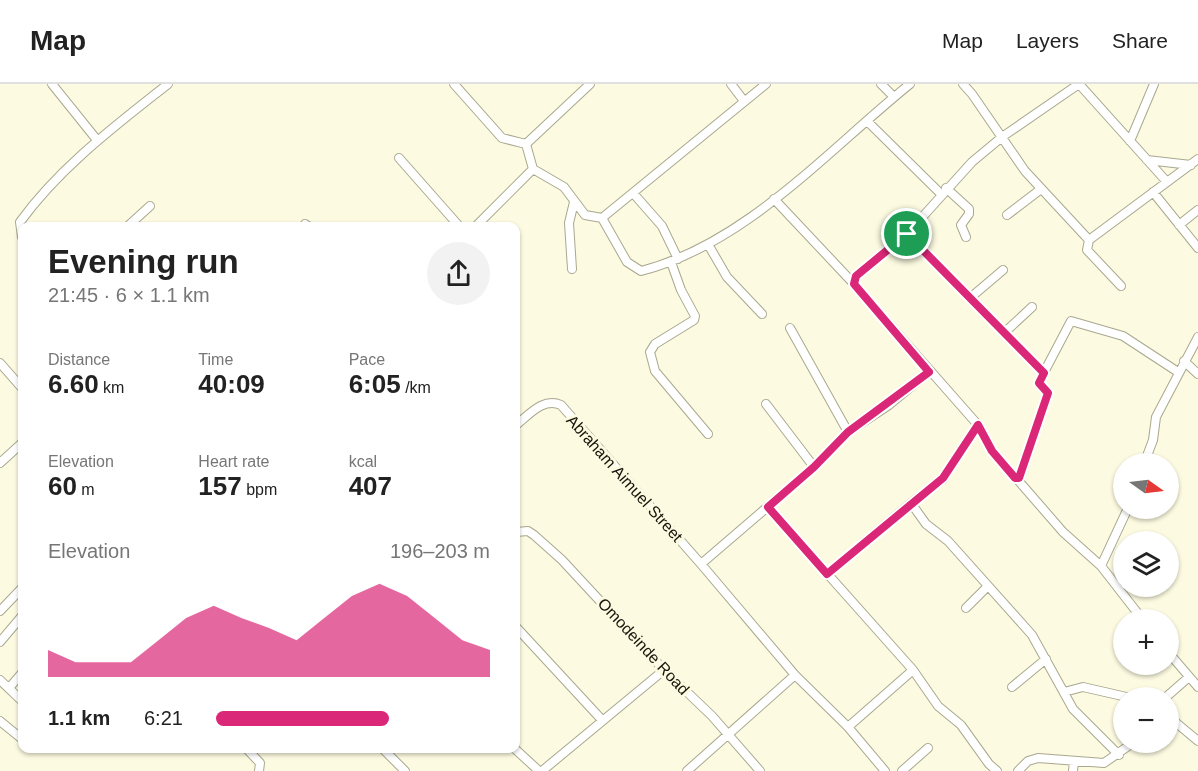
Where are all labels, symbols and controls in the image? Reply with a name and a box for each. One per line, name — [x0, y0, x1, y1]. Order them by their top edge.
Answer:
text: Map — [30, 25, 86, 56]
text: Map — [942, 29, 983, 52]
text: Layers — [1016, 29, 1079, 52]
text: Share — [1112, 29, 1168, 52]
pin — [881, 208, 932, 259]
icon: arrive — [890, 217, 923, 250]
button: share — [427, 242, 490, 305]
text: Evening run — [48, 243, 239, 280]
text: 21:45 · 6 × 1.1 km — [48, 284, 210, 306]
text: Distance — [48, 351, 110, 368]
text: Time — [198, 351, 233, 368]
text: Pace — [349, 351, 385, 368]
text: 6.60 — [48, 369, 99, 399]
text: 40:09 — [198, 369, 265, 399]
text: 6:05 — [349, 369, 401, 399]
text: km — [99, 379, 124, 396]
text: /km — [401, 379, 431, 396]
street label: Abraham Aimuel Street — [563, 412, 686, 546]
text: Elevation — [48, 453, 114, 470]
text: Heart rate — [198, 453, 269, 470]
text: kcal — [349, 453, 377, 470]
north arrow — [1113, 453, 1179, 519]
map controls — [1113, 453, 1179, 753]
text: 60 — [48, 471, 77, 501]
text: 157 — [198, 471, 242, 501]
text: 407 — [349, 471, 392, 501]
text: m — [77, 481, 95, 498]
text: bpm — [242, 481, 277, 498]
button: layers — [1113, 531, 1179, 597]
text: Elevation — [48, 540, 130, 562]
text: 196–203 m — [390, 540, 490, 562]
street label: Omodeinde Road — [595, 595, 693, 698]
button: + — [1113, 609, 1179, 675]
button: − — [1113, 687, 1179, 753]
text: 1.1 km — [48, 707, 110, 729]
text: 6:21 — [144, 707, 183, 729]

